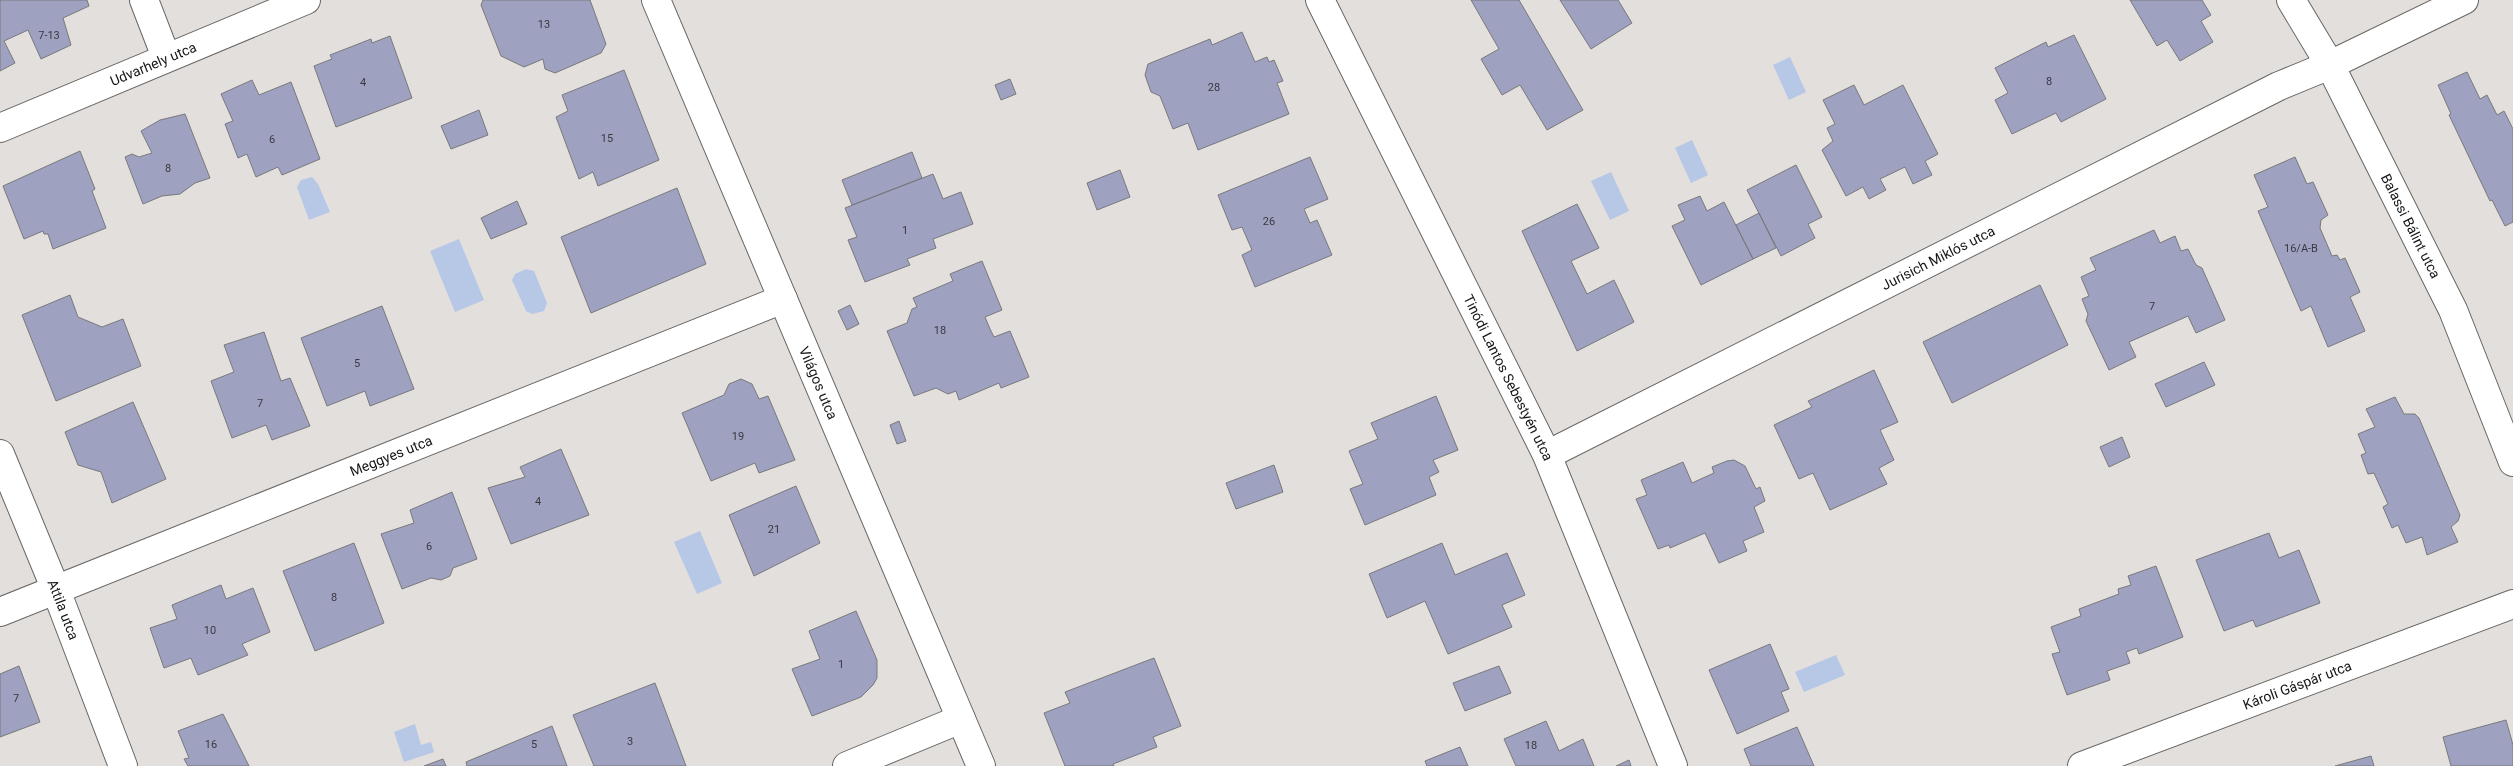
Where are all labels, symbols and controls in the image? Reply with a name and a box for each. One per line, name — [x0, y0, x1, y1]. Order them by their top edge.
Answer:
house number: 13 — [538, 18, 550, 31]
house number: 7-13 — [38, 29, 60, 42]
street label: Udvarhely utca — [108, 39, 199, 89]
house number: 8 — [2046, 75, 2052, 88]
house number: 4 — [360, 76, 366, 89]
house number: 28 — [1208, 81, 1220, 94]
house number: 15 — [601, 132, 613, 145]
house number: 6 — [269, 133, 275, 146]
house number: 8 — [165, 162, 171, 175]
street label: Balassi Bálint utca — [2378, 171, 2444, 281]
house number: 26 — [1263, 215, 1275, 228]
street label: Jurisich Miklós utca — [1879, 223, 1997, 293]
house number: 1 — [902, 224, 908, 237]
house number: 16/A-B — [2284, 242, 2318, 255]
street label: Tinódi Lantos Sebestyén utca — [1460, 292, 1556, 463]
house number: 7 — [2149, 300, 2155, 313]
house number: 18 — [934, 324, 946, 337]
street label: Világos utca — [796, 344, 841, 422]
house number: 5 — [354, 357, 360, 370]
house number: 7 — [257, 397, 263, 410]
house number: 19 — [732, 430, 744, 443]
street label: Meggyes utca — [347, 432, 434, 479]
house number: 4 — [535, 495, 541, 508]
house number: 21 — [768, 523, 780, 536]
house number: 6 — [426, 540, 432, 553]
street label: Attila utca — [44, 577, 82, 642]
house number: 8 — [331, 591, 337, 604]
house number: 10 — [204, 624, 216, 637]
street label: Károli Gáspár utca — [2241, 657, 2354, 713]
house number: 1 — [838, 658, 844, 671]
house number: 7 — [13, 692, 19, 705]
house number: 3 — [627, 735, 633, 748]
house number: 16 — [205, 738, 217, 751]
house number: 5 — [531, 738, 537, 751]
house number: 18 — [1525, 739, 1537, 752]

